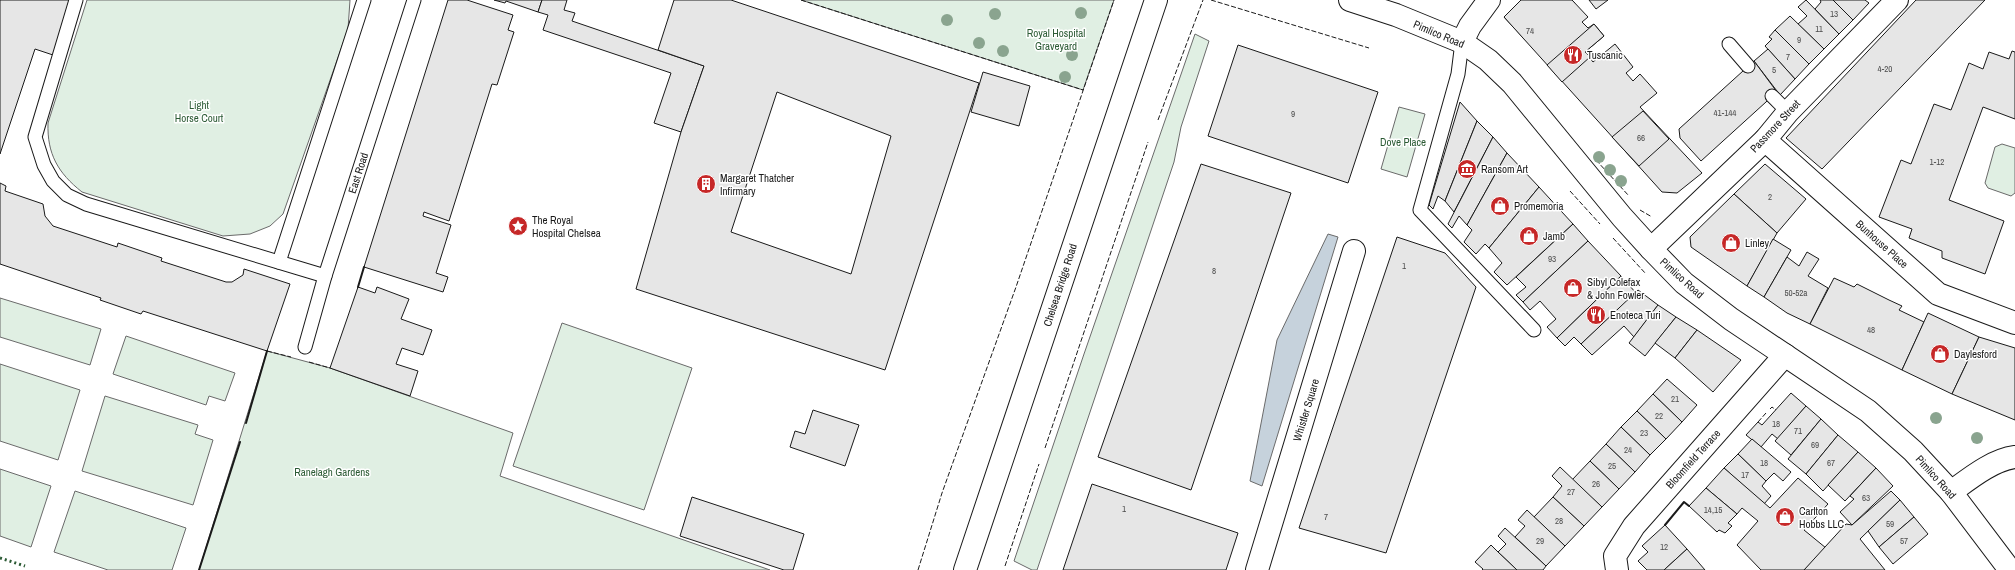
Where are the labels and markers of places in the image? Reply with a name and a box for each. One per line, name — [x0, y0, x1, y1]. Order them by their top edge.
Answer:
restaurant icon: Tuscanic — [1562, 44, 1584, 66]
place label: Tuscanic — [1587, 48, 1623, 62]
museum icon: Ransom Art — [1456, 158, 1478, 180]
place label: Ransom Art — [1481, 162, 1529, 176]
place label: Margaret Thatcher Infirmary — [720, 171, 794, 198]
building icon: Margaret Thatcher Infirmary — [695, 173, 717, 195]
shop icon: Promemoria — [1489, 195, 1511, 217]
place label: Promemoria — [1514, 199, 1564, 213]
place label: The Royal Hospital Chelsea — [532, 213, 601, 240]
place icon: The Royal Hospital Chelsea — [507, 215, 529, 237]
shop icon: Jamb — [1518, 225, 1540, 247]
place label: Jamb — [1543, 229, 1565, 243]
shop icon: Linley — [1720, 232, 1742, 254]
place label: Linley — [1745, 236, 1770, 250]
place label: Sibyl Colefax & John Fowler — [1587, 275, 1644, 302]
shop icon: Sibyl Colefax & John Fowler — [1562, 277, 1584, 299]
restaurant icon: Enoteca Turi — [1585, 304, 1607, 326]
place label: Enoteca Turi — [1610, 308, 1661, 322]
shop icon: Daylesford — [1929, 343, 1951, 365]
place label: Daylesford — [1954, 347, 1997, 361]
place label: Carlton Hobbs LLC — [1799, 504, 1845, 531]
shop icon: Carlton Hobbs LLC — [1774, 506, 1796, 528]

